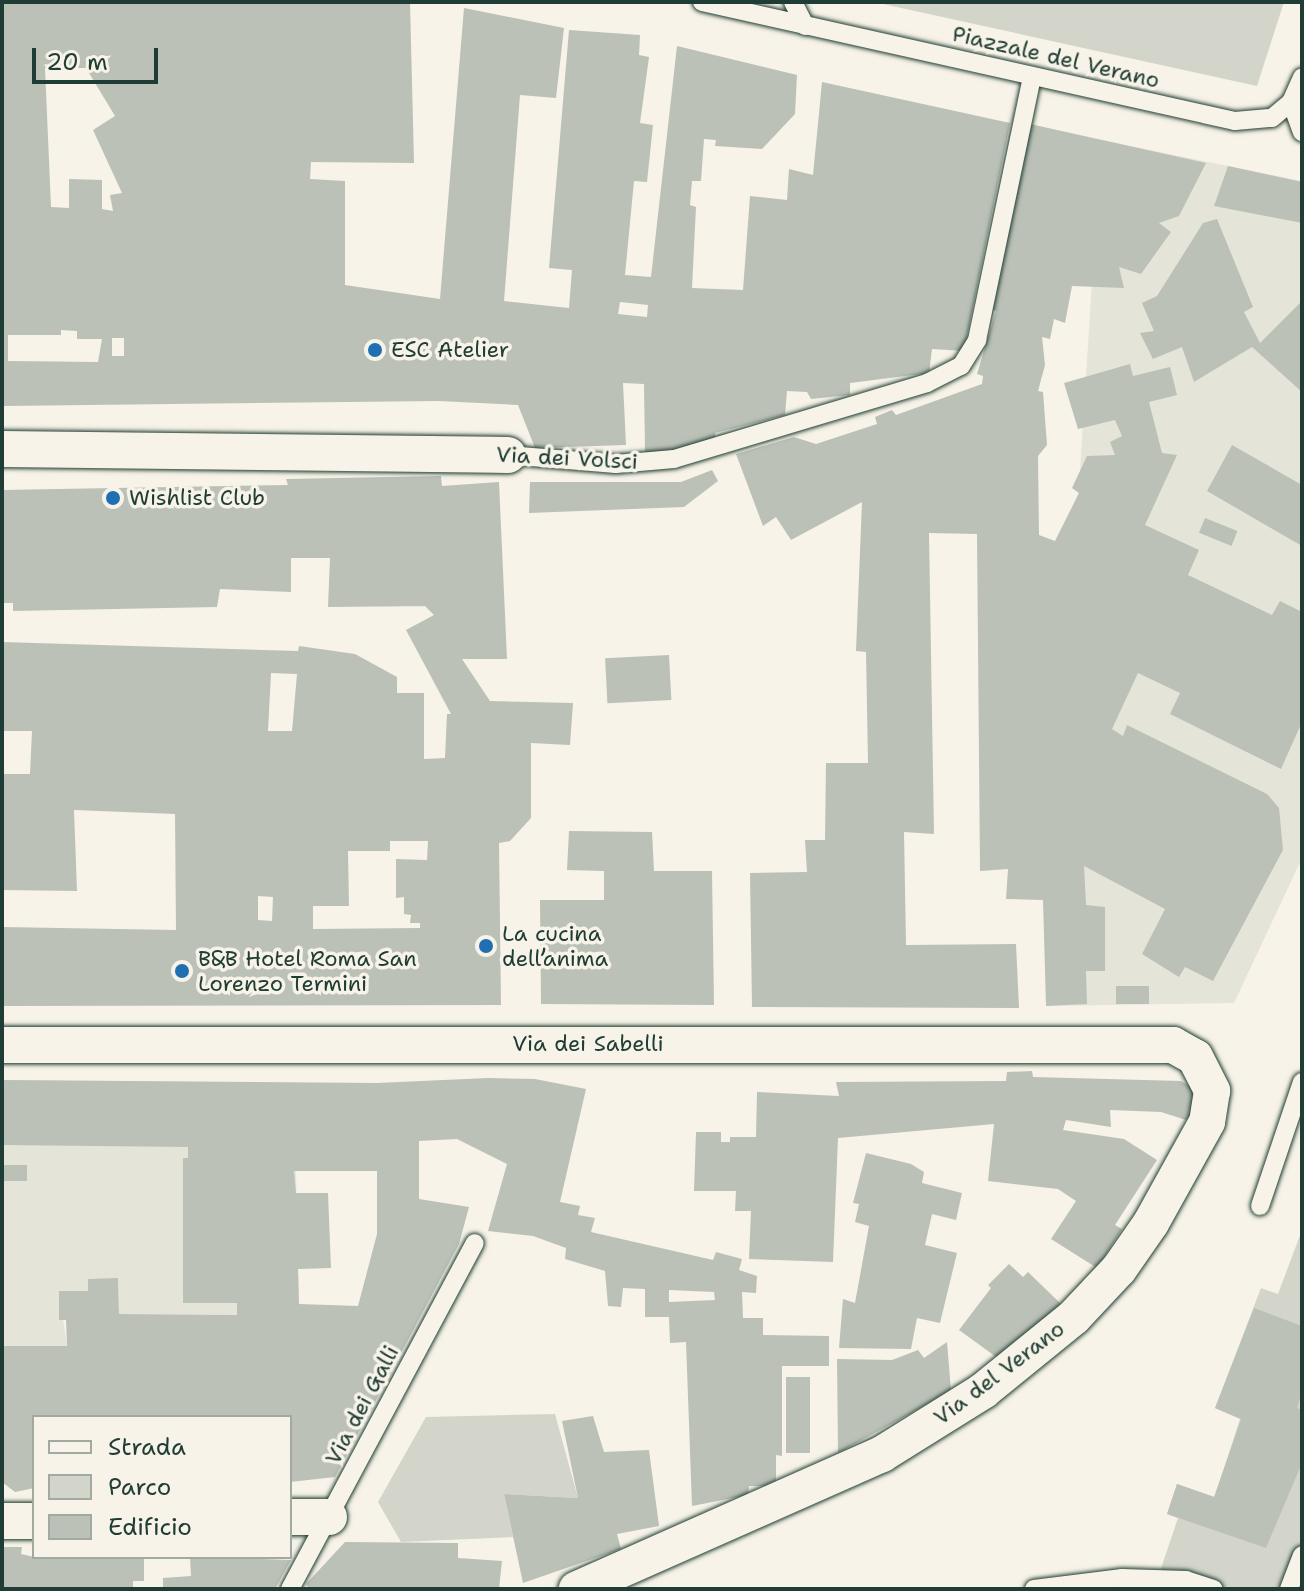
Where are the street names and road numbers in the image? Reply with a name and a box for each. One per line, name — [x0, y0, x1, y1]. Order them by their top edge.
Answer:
street label: Piazzale del Verano — [950, 20, 1162, 94]
street label: Via dei Volsci — [495, 441, 639, 475]
street label: Via dei Sabelli — [512, 1031, 664, 1057]
street label: Via del Verano — [929, 1315, 1069, 1431]
street label: Via dei Galli — [320, 1341, 404, 1469]

